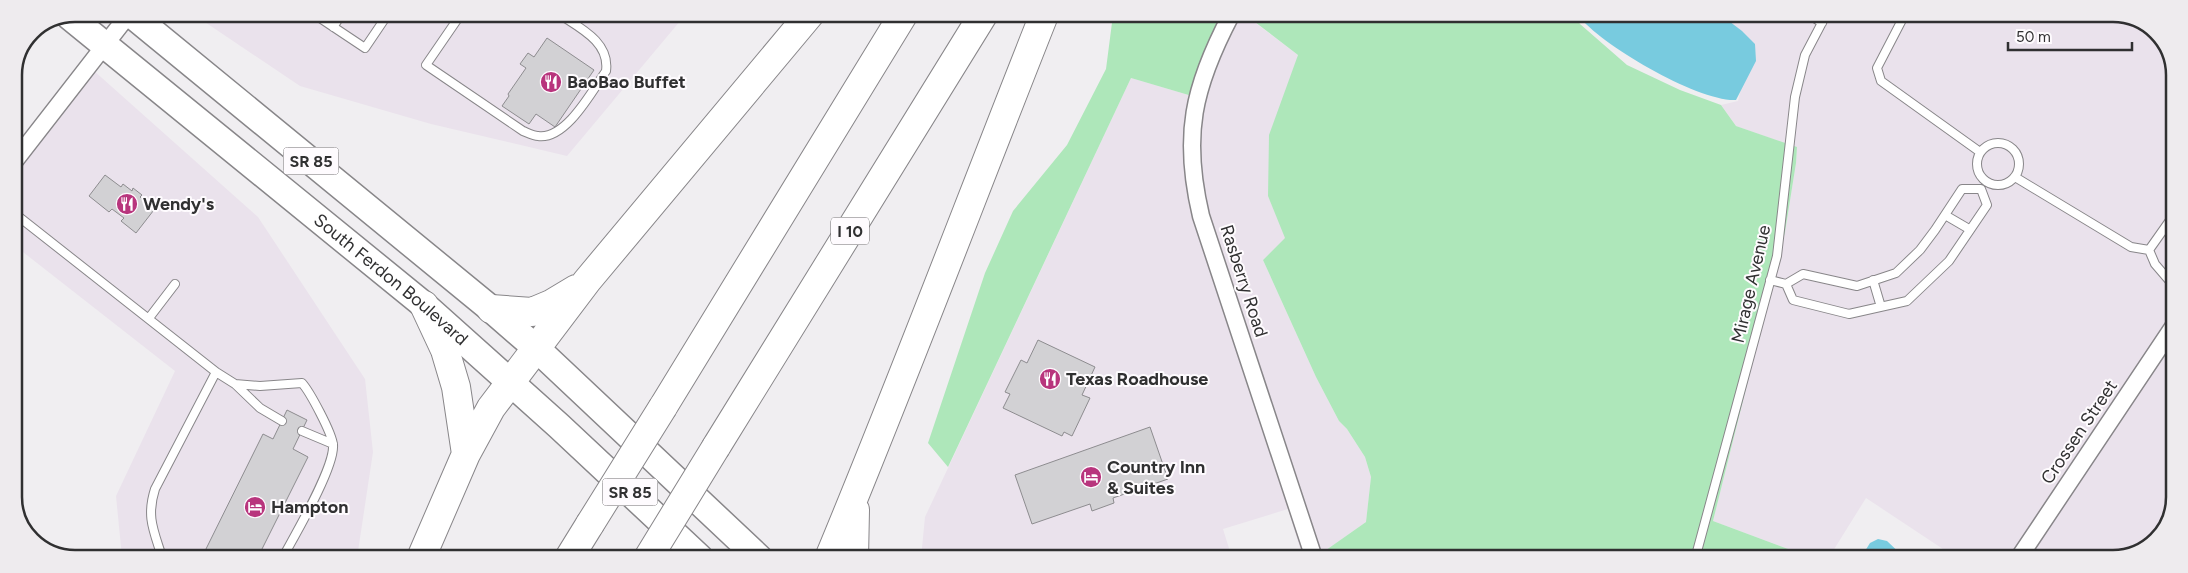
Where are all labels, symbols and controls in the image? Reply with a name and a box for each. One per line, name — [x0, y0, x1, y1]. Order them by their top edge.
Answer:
scale bar — [2008, 20, 2132, 52]
text: 50 m — [2016, 28, 2051, 46]
restaurant icon: BaoBao Buffet — [539, 70, 563, 94]
place label: BaoBao Buffet — [567, 71, 686, 93]
road number: SR 85 — [284, 148, 338, 175]
restaurant icon: Wendy's — [115, 192, 139, 216]
place label: Wendy's — [143, 193, 215, 215]
street label: South Ferdon Boulevard — [309, 209, 472, 350]
road number: I 10 — [831, 218, 869, 245]
street label: Rasberry Road — [1216, 222, 1272, 340]
street label: Mirage Avenue — [1727, 223, 1775, 345]
restaurant icon: Texas Roadhouse — [1038, 367, 1062, 391]
place label: Texas Roadhouse — [1066, 368, 1208, 390]
street label: Crossen Street — [2036, 376, 2122, 488]
place label: Country Inn & Suites — [1107, 456, 1205, 499]
hotel icon: Country Inn & Suites — [1079, 465, 1103, 489]
road number: SR 85 — [602, 478, 658, 506]
hotel icon: Hampton — [243, 495, 267, 519]
place label: Hampton — [271, 496, 348, 518]

